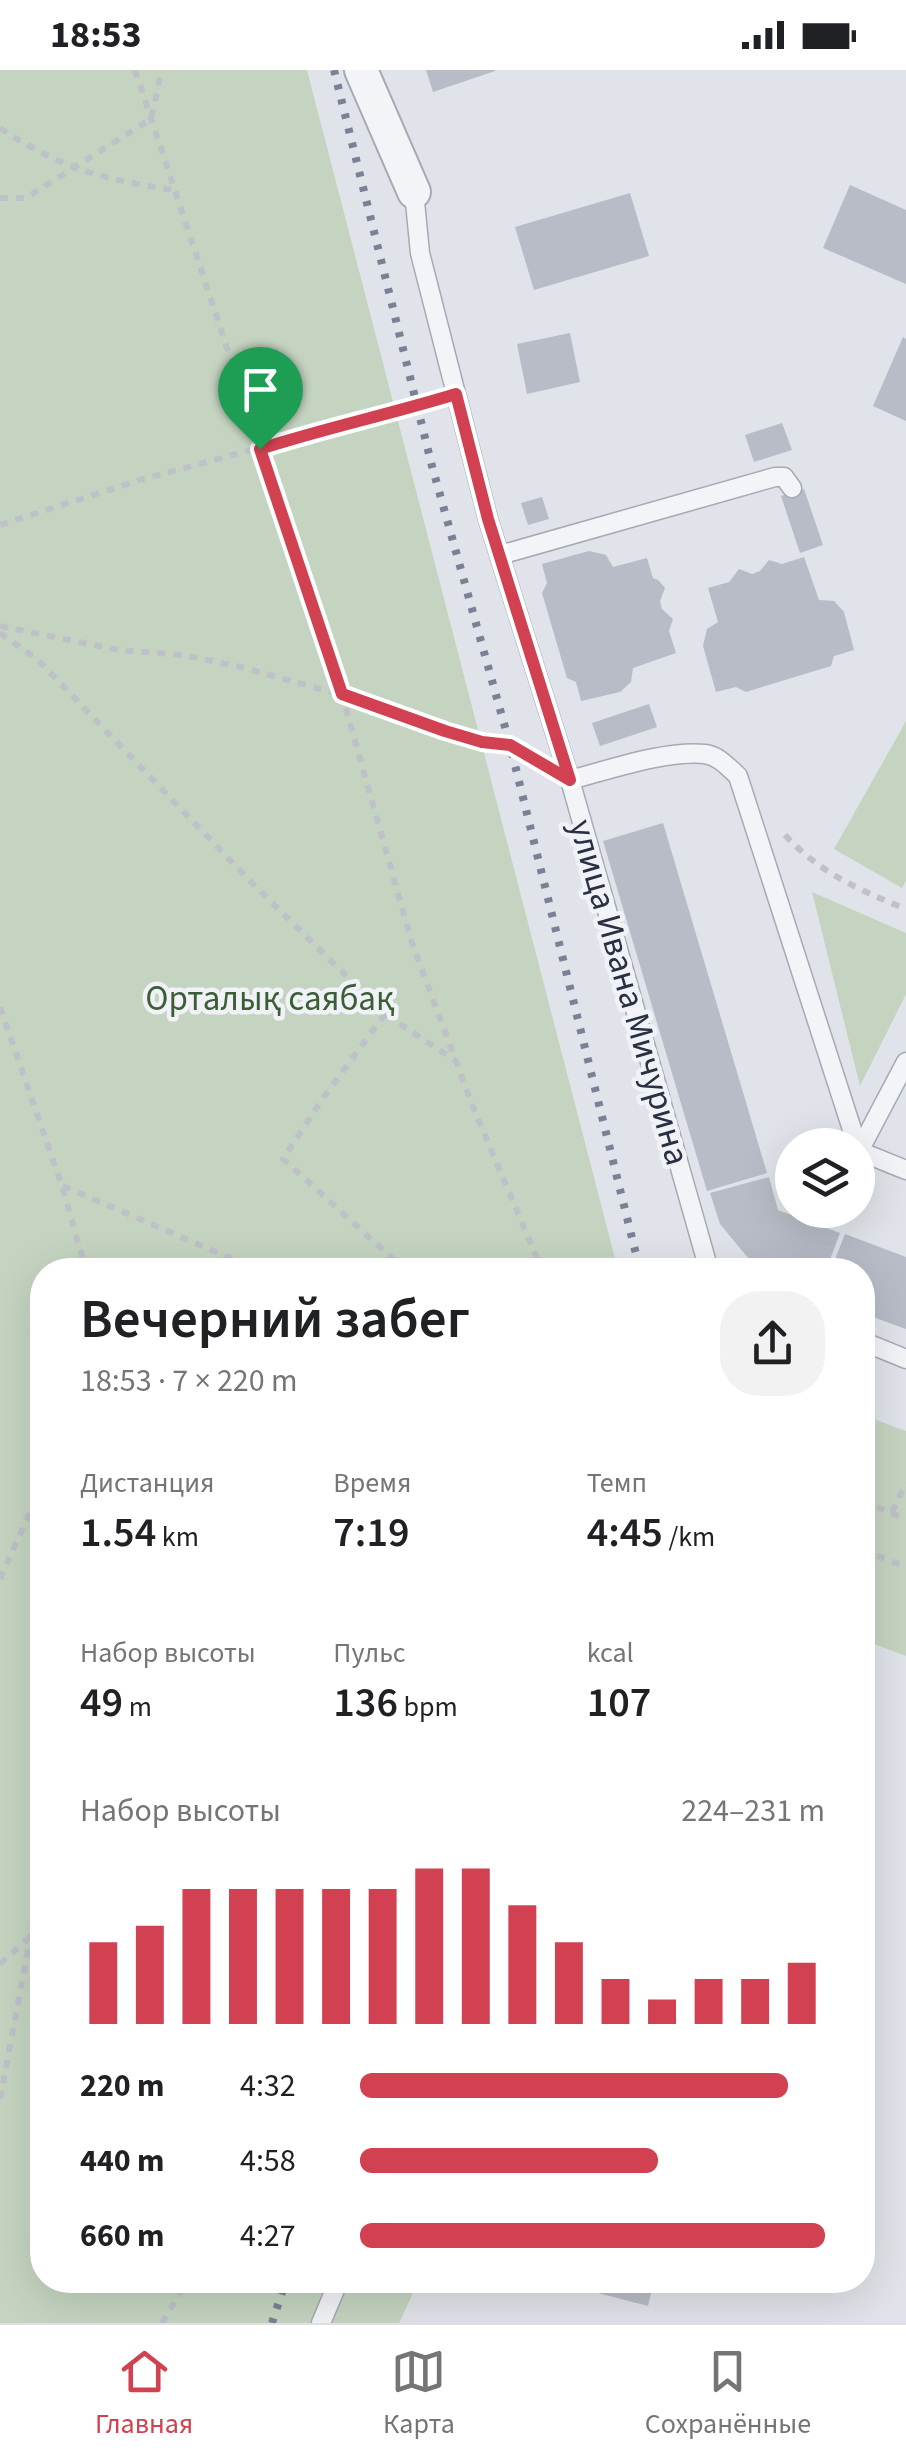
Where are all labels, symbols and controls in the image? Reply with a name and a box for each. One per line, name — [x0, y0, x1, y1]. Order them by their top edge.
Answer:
text: 18:53 — [50, 8, 142, 62]
pin — [218, 347, 303, 450]
icon: arrive — [233, 362, 288, 417]
street label: улица Ивана Мичурина — [556, 814, 702, 1171]
park label: Орталық саябақ — [145, 974, 395, 1024]
map controls — [775, 1128, 875, 1228]
button: layers — [775, 1128, 875, 1228]
text: Вечерний забег — [80, 1281, 470, 1359]
button: share — [720, 1291, 825, 1396]
text: 18:53 · 7 × 220 m — [80, 1358, 298, 1404]
text: Дистанция — [80, 1463, 214, 1503]
text: Время — [333, 1463, 411, 1503]
text: Темп — [587, 1463, 647, 1503]
text: 1.54 — [80, 1503, 156, 1563]
text: 7:19 — [333, 1503, 410, 1563]
text: 4:45 — [587, 1503, 663, 1563]
text: km — [156, 1517, 199, 1557]
text: /km — [663, 1517, 715, 1557]
text: Набор высоты — [80, 1633, 256, 1673]
text: Пульс — [333, 1633, 406, 1673]
text: kcal — [587, 1633, 634, 1673]
text: 49 — [80, 1673, 123, 1733]
text: 136 — [333, 1673, 398, 1733]
text: 107 — [587, 1673, 651, 1733]
text: m — [123, 1687, 152, 1727]
text: bpm — [398, 1687, 458, 1727]
text: Набор высоты — [80, 1788, 281, 1834]
text: 224–231 m — [681, 1788, 825, 1834]
text: 220 m — [80, 2063, 165, 2109]
text: 4:32 — [240, 2063, 296, 2109]
text: 440 m — [80, 2138, 165, 2184]
text: 4:58 — [240, 2138, 296, 2184]
text: 660 m — [80, 2213, 165, 2259]
text: 4:27 — [240, 2213, 296, 2259]
tab: Главная — [95, 2344, 193, 2444]
tab: Карта — [383, 2344, 455, 2444]
tab: Сохранённые — [645, 2344, 811, 2444]

